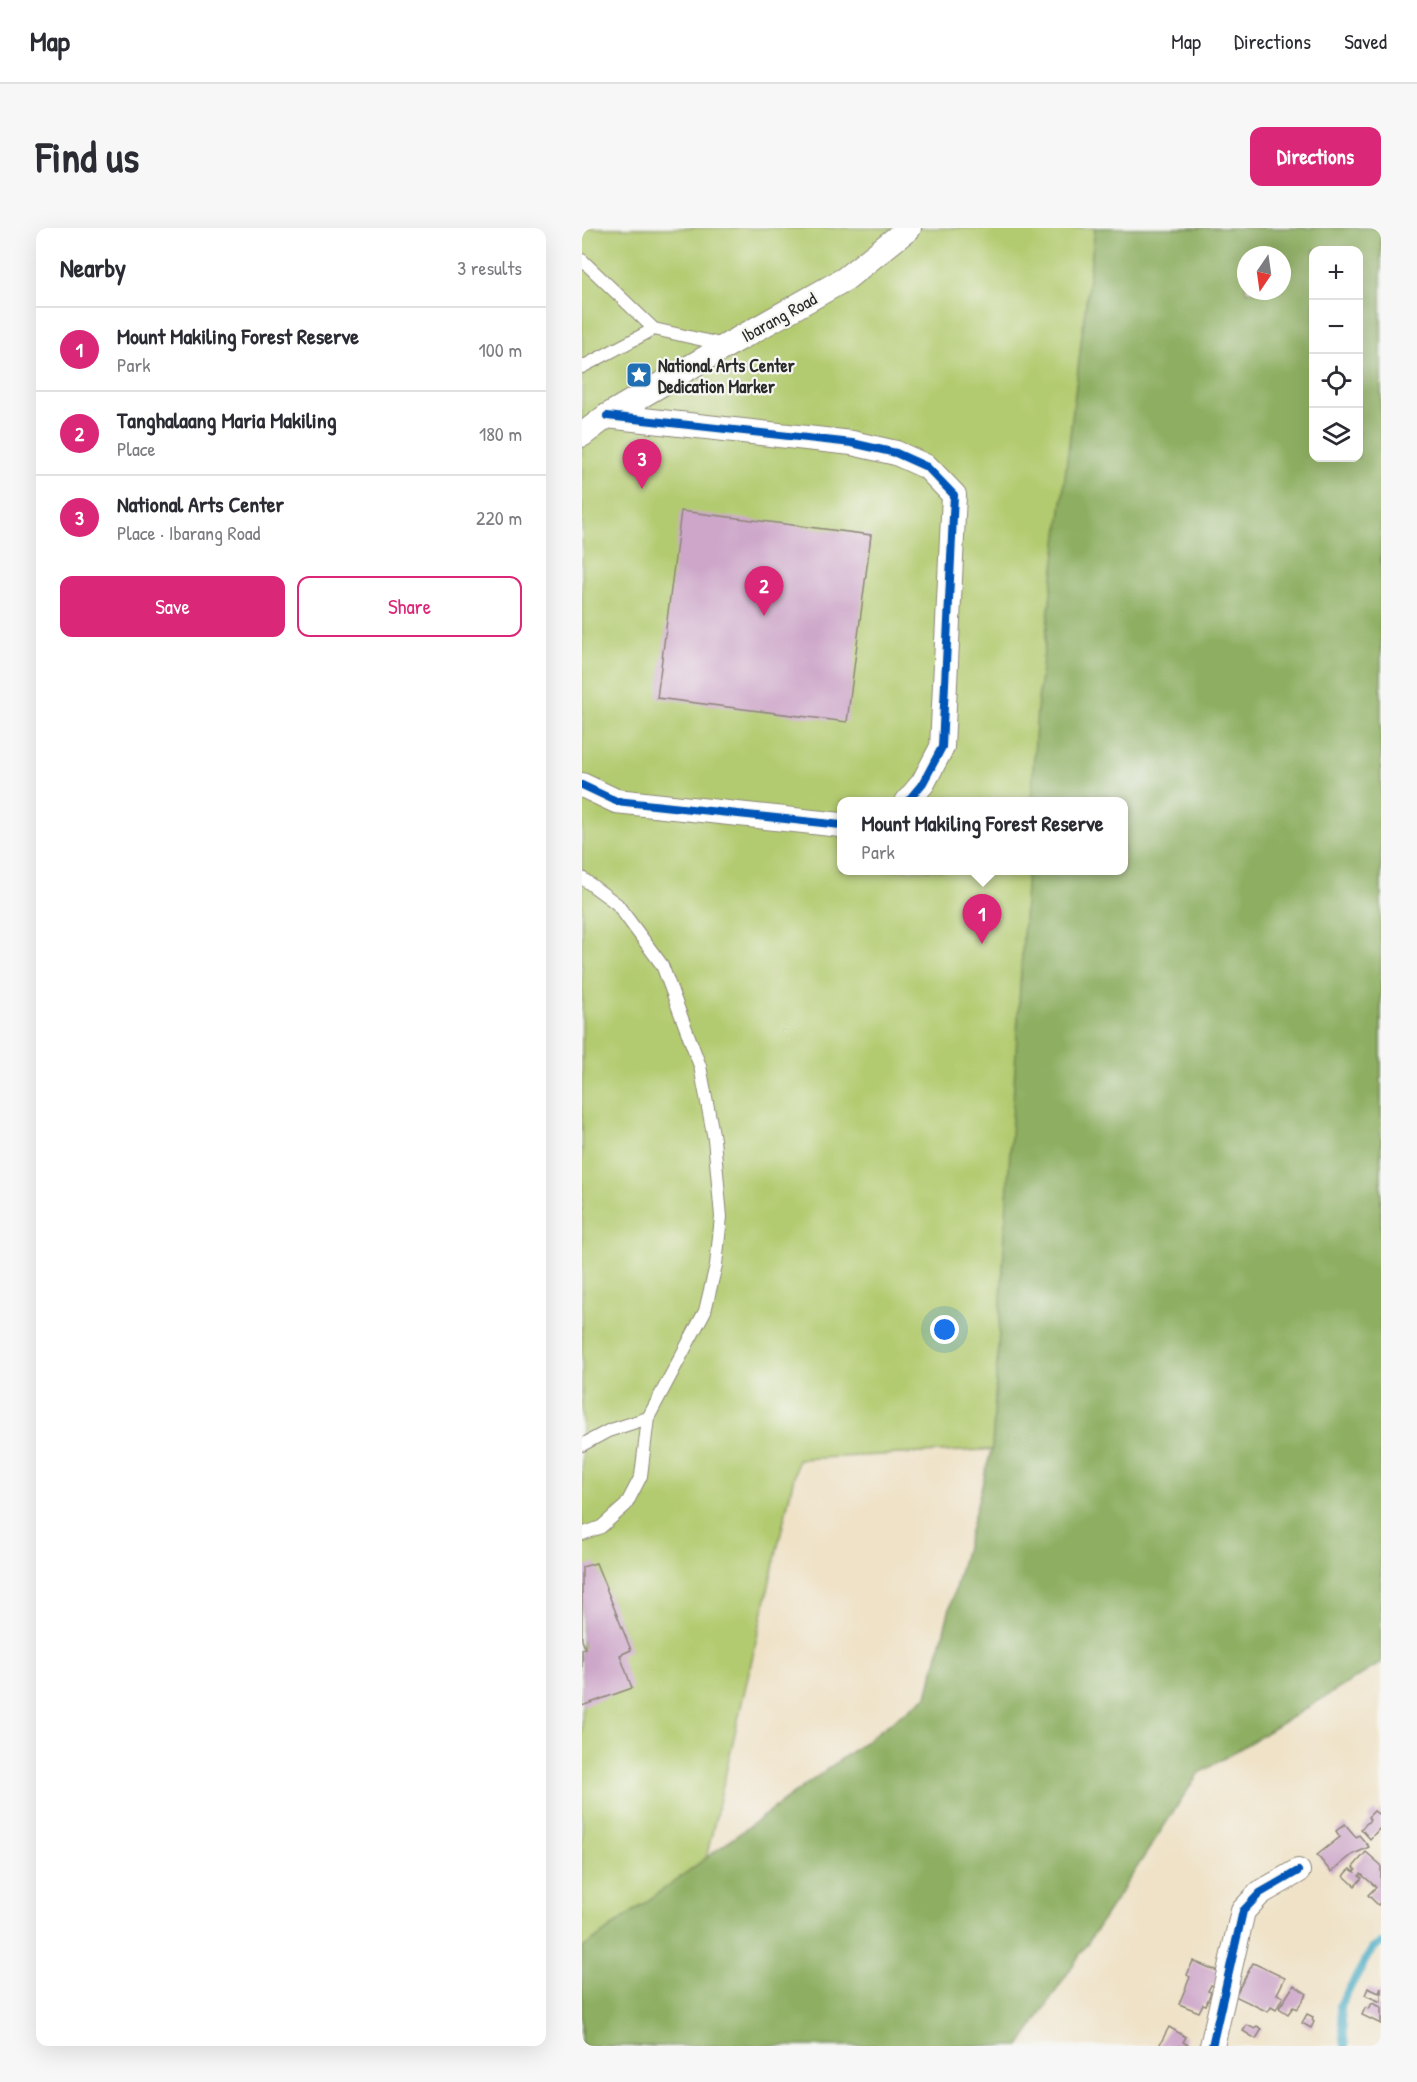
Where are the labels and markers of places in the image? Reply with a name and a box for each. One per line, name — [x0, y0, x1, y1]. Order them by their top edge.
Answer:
place label: National Arts Center Dedication Marker — [658, 353, 795, 399]
place icon: National Arts Center Dedication Marker — [624, 360, 654, 390]
pin: 3 — [622, 440, 662, 489]
pin: 2 — [744, 566, 783, 616]
pin: 1 — [962, 894, 1002, 944]

